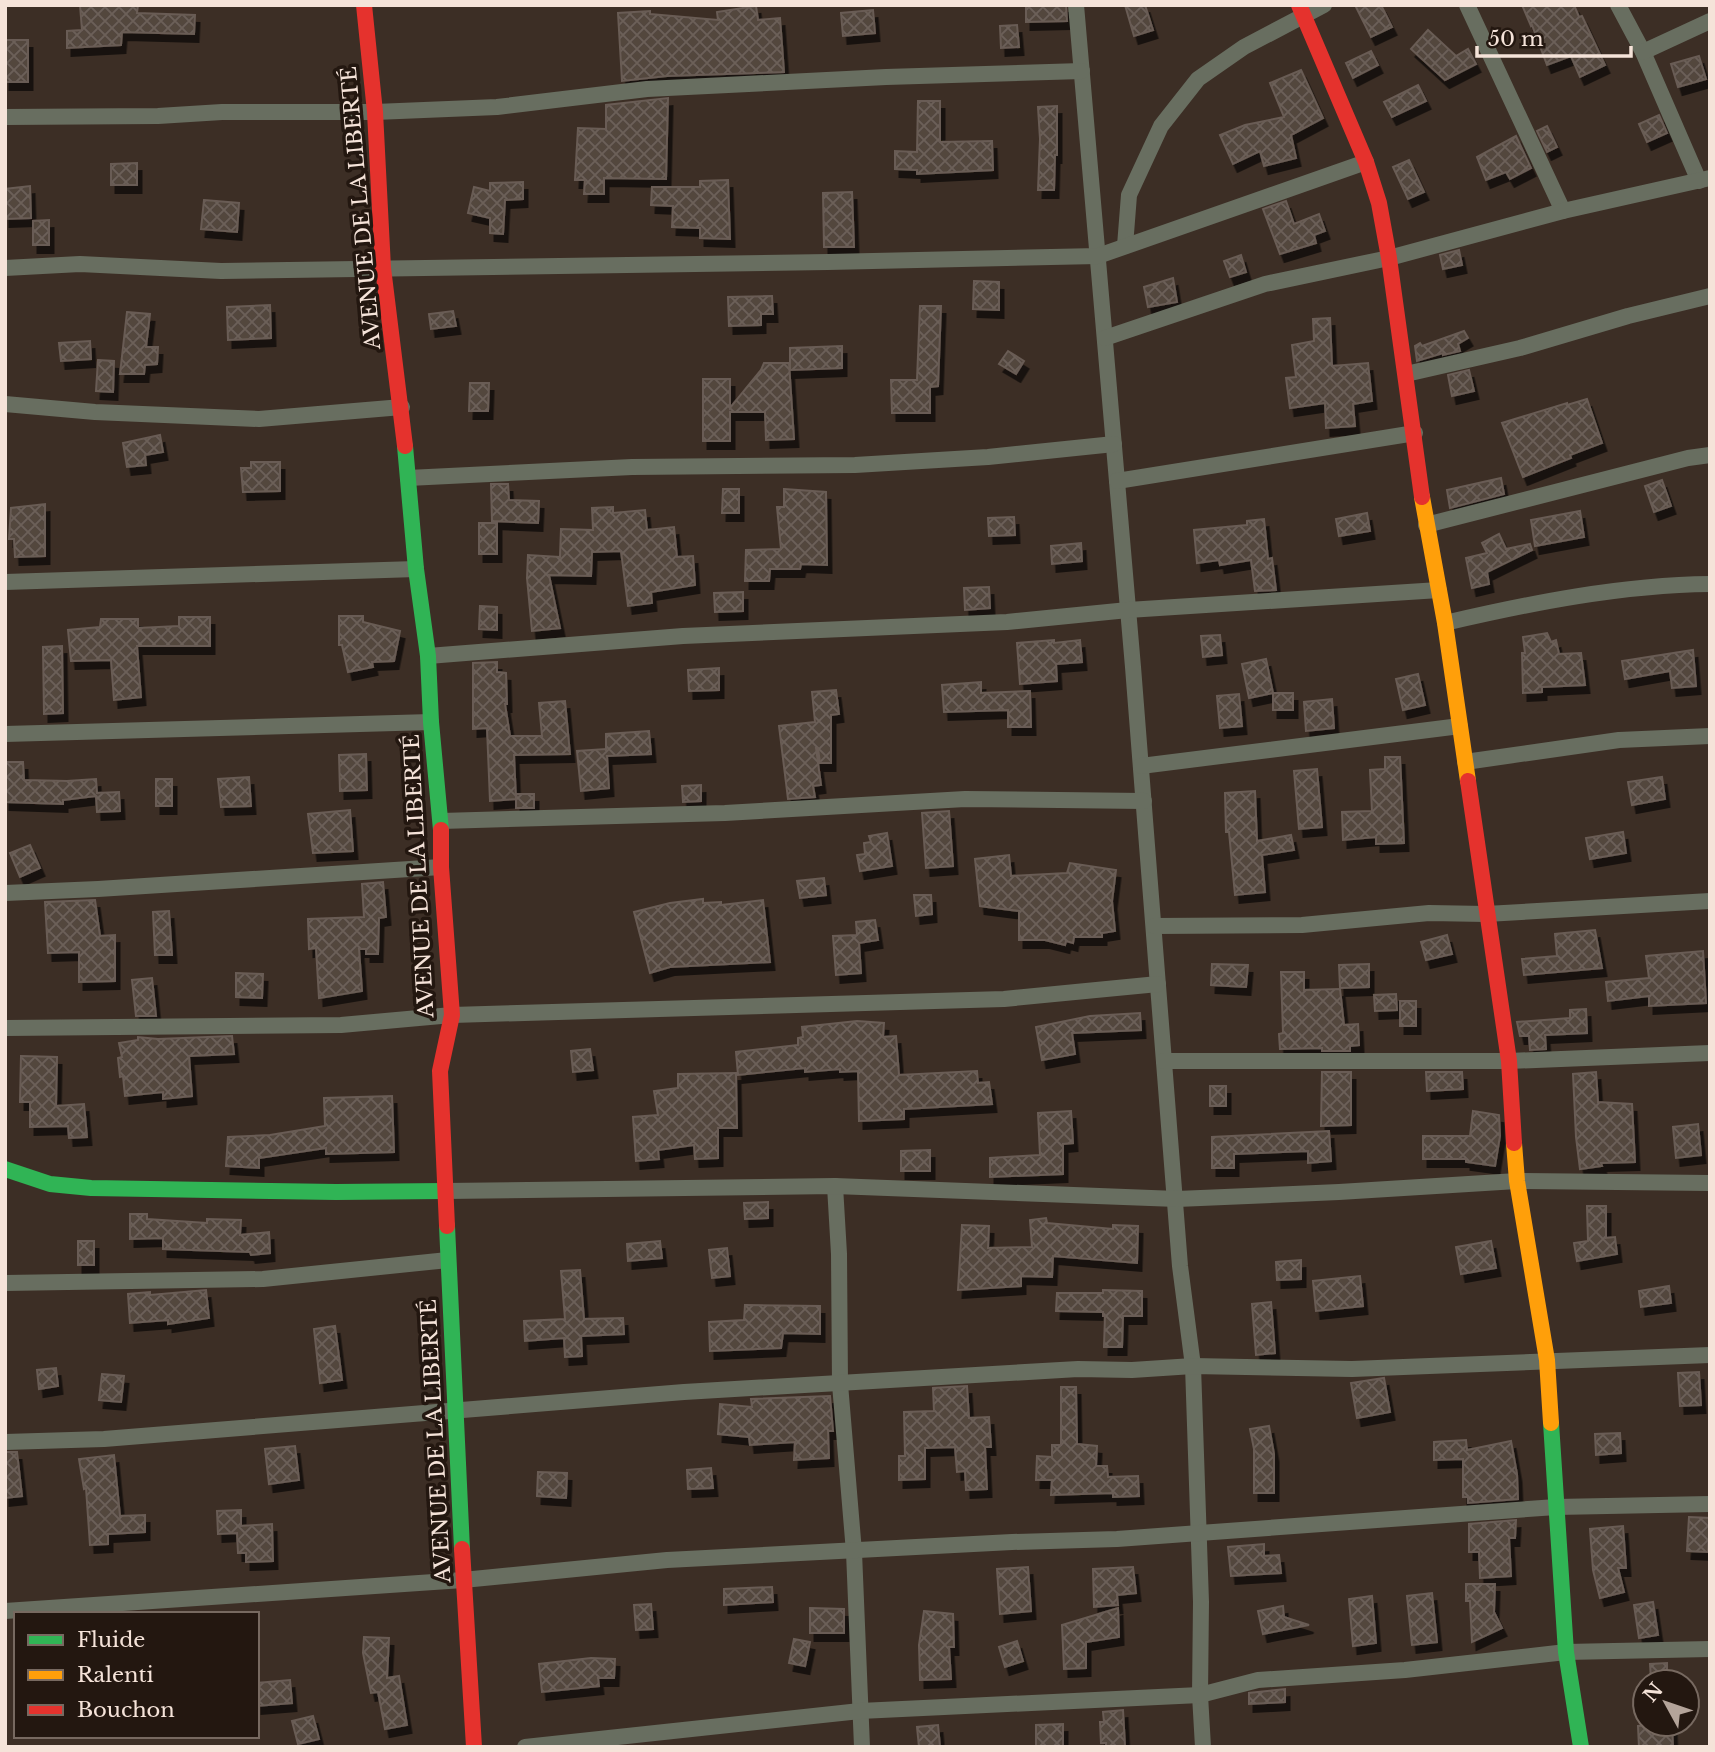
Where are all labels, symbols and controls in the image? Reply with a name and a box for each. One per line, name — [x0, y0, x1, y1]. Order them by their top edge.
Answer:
scale bar — [1477, 14, 1631, 58]
text: 50 m — [1488, 26, 1544, 52]
street label: AVENUE DE LA LIBERTÉ — [336, 65, 386, 352]
street label: AVENUE DE LA LIBERTÉ — [399, 733, 439, 1020]
street label: AVENUE DE LA LIBERTÉ — [416, 1298, 456, 1585]
legend — [14, 1612, 259, 1738]
text: Fluide — [77, 1627, 145, 1653]
text: Ralenti — [77, 1662, 154, 1688]
north arrow — [1631, 1668, 1701, 1738]
text: N — [1639, 1678, 1668, 1707]
text: Bouchon — [77, 1697, 175, 1723]

